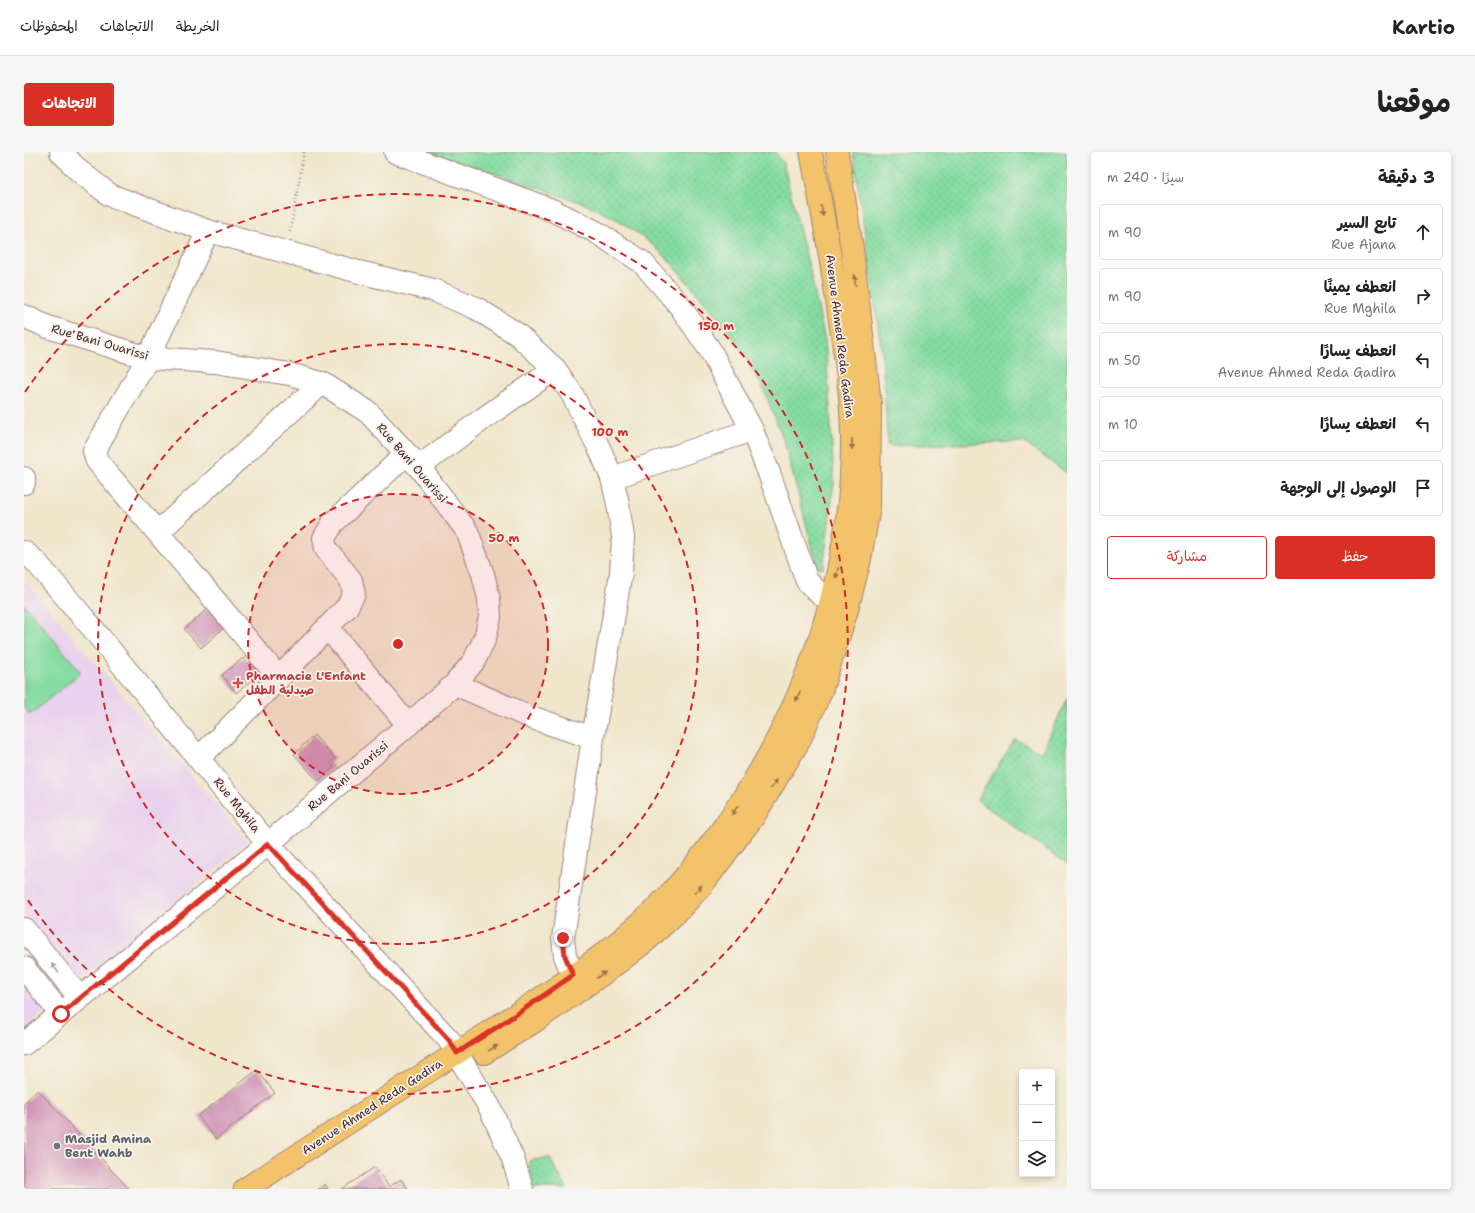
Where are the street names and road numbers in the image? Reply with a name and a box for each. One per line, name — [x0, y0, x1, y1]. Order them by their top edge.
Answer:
street label: Avenue Ahmed Reda Gadira — [822, 253, 858, 419]
street label: Rue Bani Ouarissi — [49, 320, 151, 364]
street label: Rue Bani Ouarissi — [373, 420, 451, 506]
street label: Rue Bani Ouarissi — [304, 737, 392, 815]
street label: Rue Mghila — [210, 774, 264, 836]
street label: Avenue Ahmed Reda Gadira — [299, 1055, 446, 1158]

